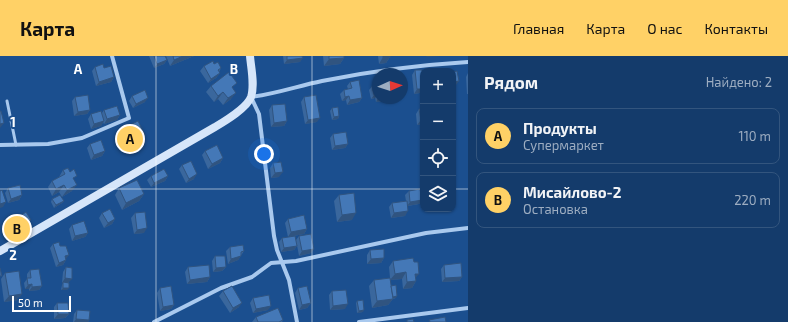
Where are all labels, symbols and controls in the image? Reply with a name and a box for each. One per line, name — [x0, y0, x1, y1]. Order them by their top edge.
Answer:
text: Карта — [20, 17, 75, 40]
text: Главная — [513, 20, 564, 37]
text: Карта — [586, 20, 625, 37]
text: О нас — [647, 20, 683, 37]
text: Контакты — [705, 20, 768, 37]
text: A — [74, 61, 83, 77]
text: B — [230, 61, 238, 77]
north arrow — [372, 68, 408, 104]
map controls — [420, 68, 456, 212]
button: + — [420, 68, 456, 104]
text: Рядом — [484, 72, 538, 92]
text: Найдено: 2 — [706, 74, 772, 90]
button: − — [420, 104, 456, 140]
text: 1 — [10, 114, 16, 130]
text: Продукты — [523, 119, 597, 137]
pin: A — [117, 124, 143, 154]
text: A — [494, 128, 502, 144]
text: 110 m — [739, 128, 771, 144]
text: Супермаркет — [523, 137, 604, 153]
button: locate — [420, 140, 456, 176]
your location — [254, 144, 274, 164]
button: layers — [420, 176, 456, 212]
text: Мисайлово-2 — [523, 183, 621, 201]
text: B — [494, 192, 502, 208]
text: 220 m — [734, 192, 771, 208]
text: Остановка — [523, 201, 588, 217]
pin: B — [4, 214, 30, 244]
text: 2 — [9, 247, 17, 263]
scale bar — [12, 294, 71, 313]
text: 50 m — [18, 296, 43, 309]

